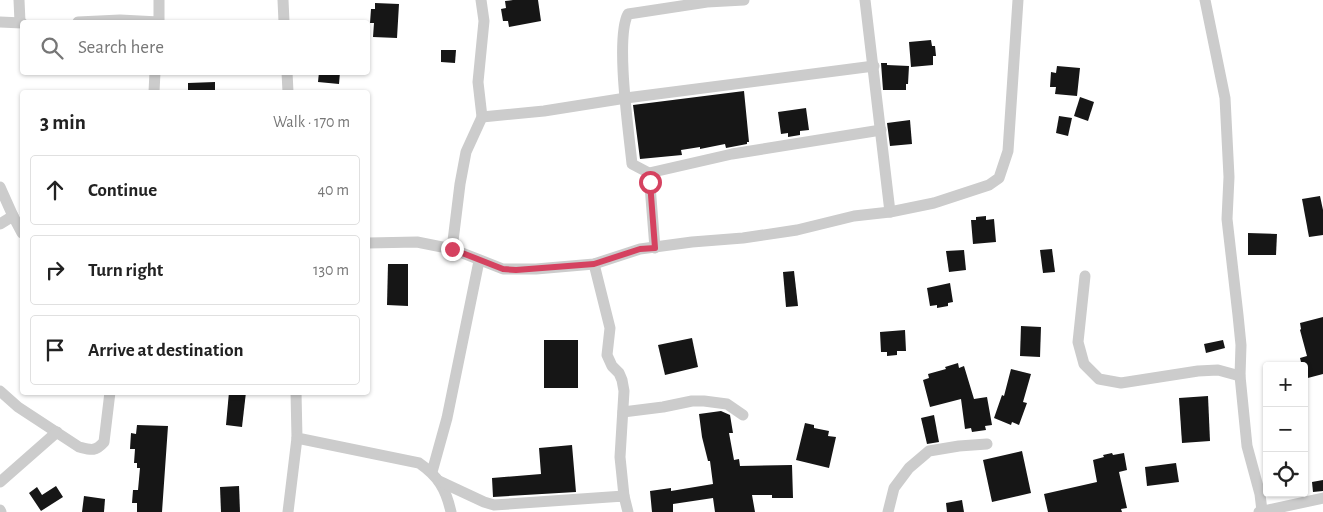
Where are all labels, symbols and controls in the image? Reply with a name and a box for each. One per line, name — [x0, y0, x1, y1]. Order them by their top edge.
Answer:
search box — [20, 20, 370, 75]
icon: search — [38, 34, 66, 62]
text: Search here — [78, 38, 164, 57]
text: 3 min — [40, 112, 86, 133]
text: Walk · 170 m — [273, 114, 350, 130]
route start — [639, 171, 662, 194]
icon: ahead — [41, 176, 69, 204]
text: Continue — [88, 181, 157, 200]
text: 40 m — [317, 182, 349, 198]
route end — [441, 238, 464, 261]
icon: right — [41, 256, 69, 284]
text: Turn right — [88, 261, 163, 280]
text: 130 m — [313, 262, 349, 278]
icon: arrive — [41, 336, 69, 364]
text: Arrive at destination — [88, 341, 244, 360]
map controls — [1263, 362, 1308, 497]
button: + — [1263, 362, 1308, 407]
button: − — [1263, 407, 1308, 452]
button: locate — [1263, 452, 1308, 497]

